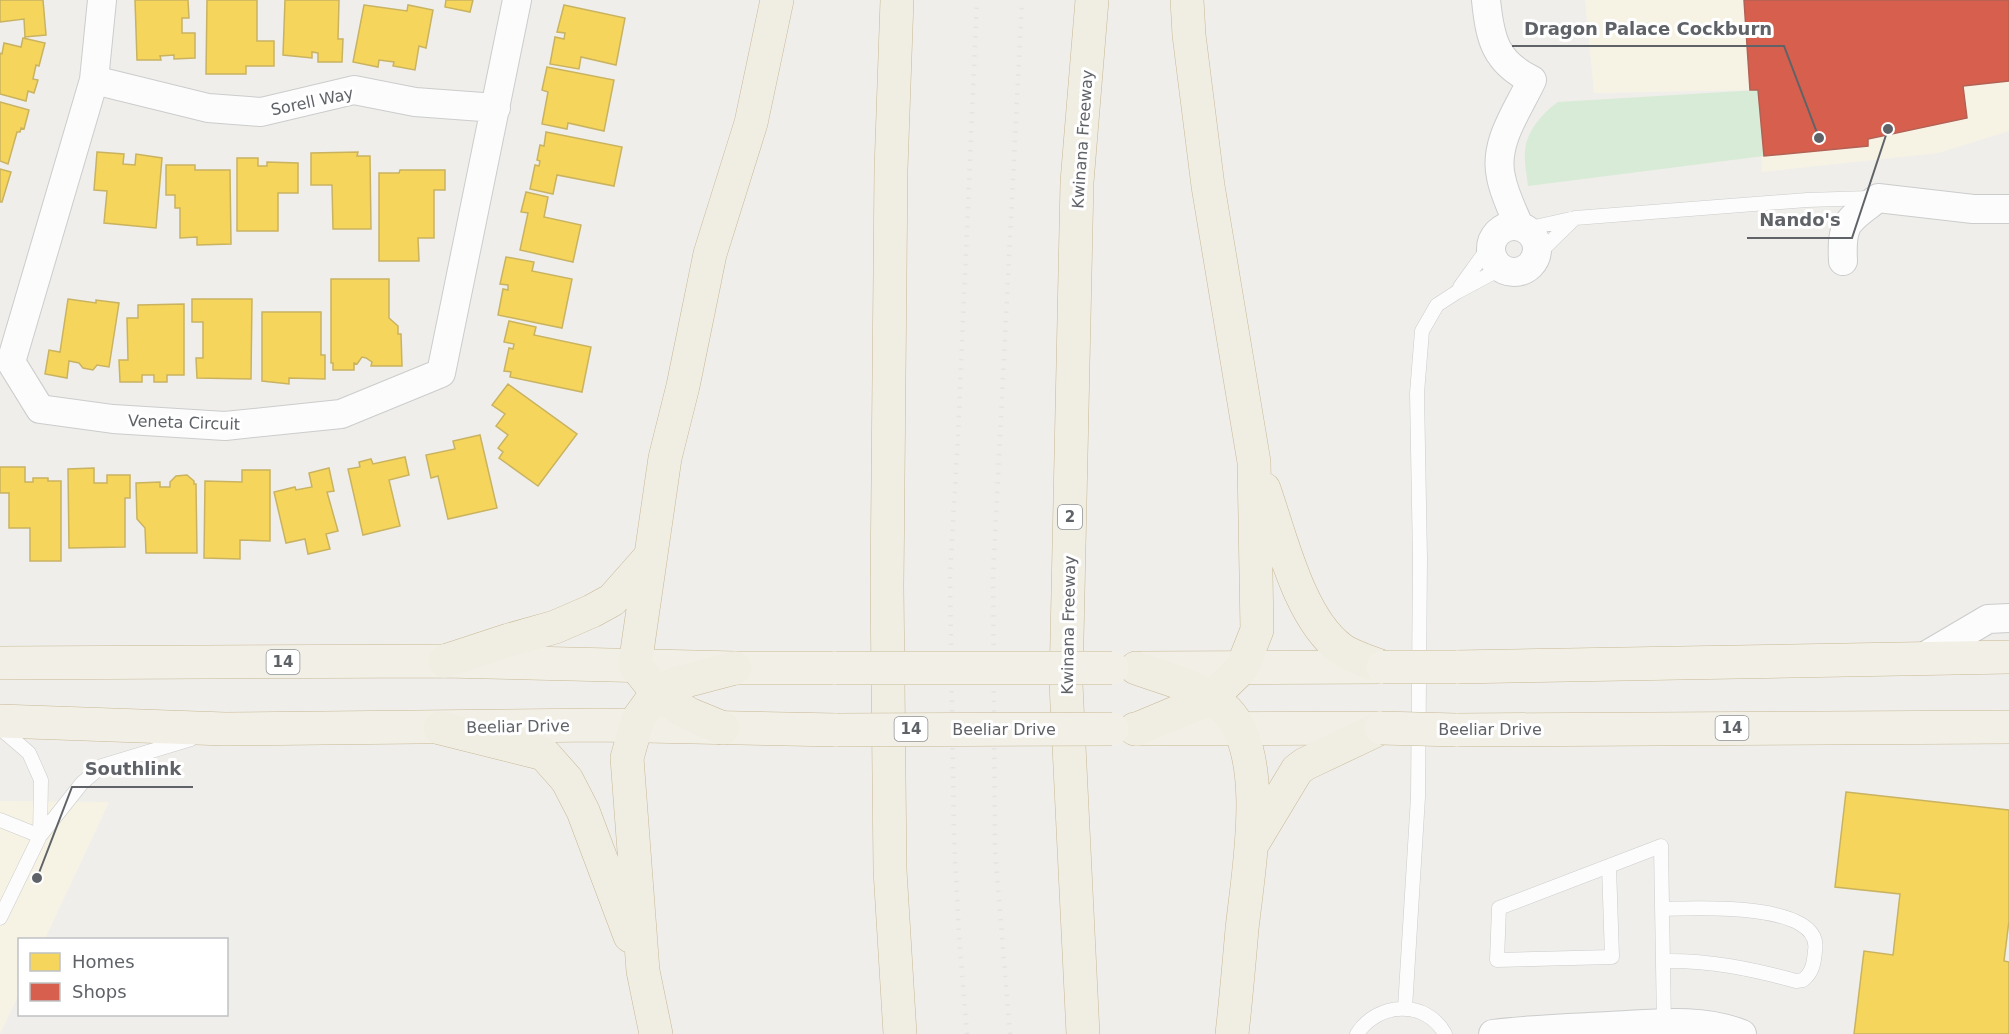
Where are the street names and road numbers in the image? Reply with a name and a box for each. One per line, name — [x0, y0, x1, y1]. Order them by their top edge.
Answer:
street label: Kwinana Freeway — [1068, 69, 1097, 209]
street label: Sorell Way — [269, 83, 355, 120]
street label: Veneta Circuit — [128, 411, 240, 434]
road number: 2 — [1058, 505, 1082, 529]
street label: Kwinana Freeway — [1058, 555, 1079, 695]
road number: 14 — [266, 650, 300, 674]
street label: Beeliar Drive — [466, 716, 570, 737]
road number: 14 — [1716, 716, 1748, 740]
road number: 14 — [894, 717, 928, 741]
street label: Beeliar Drive — [952, 720, 1056, 739]
street label: Beeliar Drive — [1438, 720, 1542, 739]

